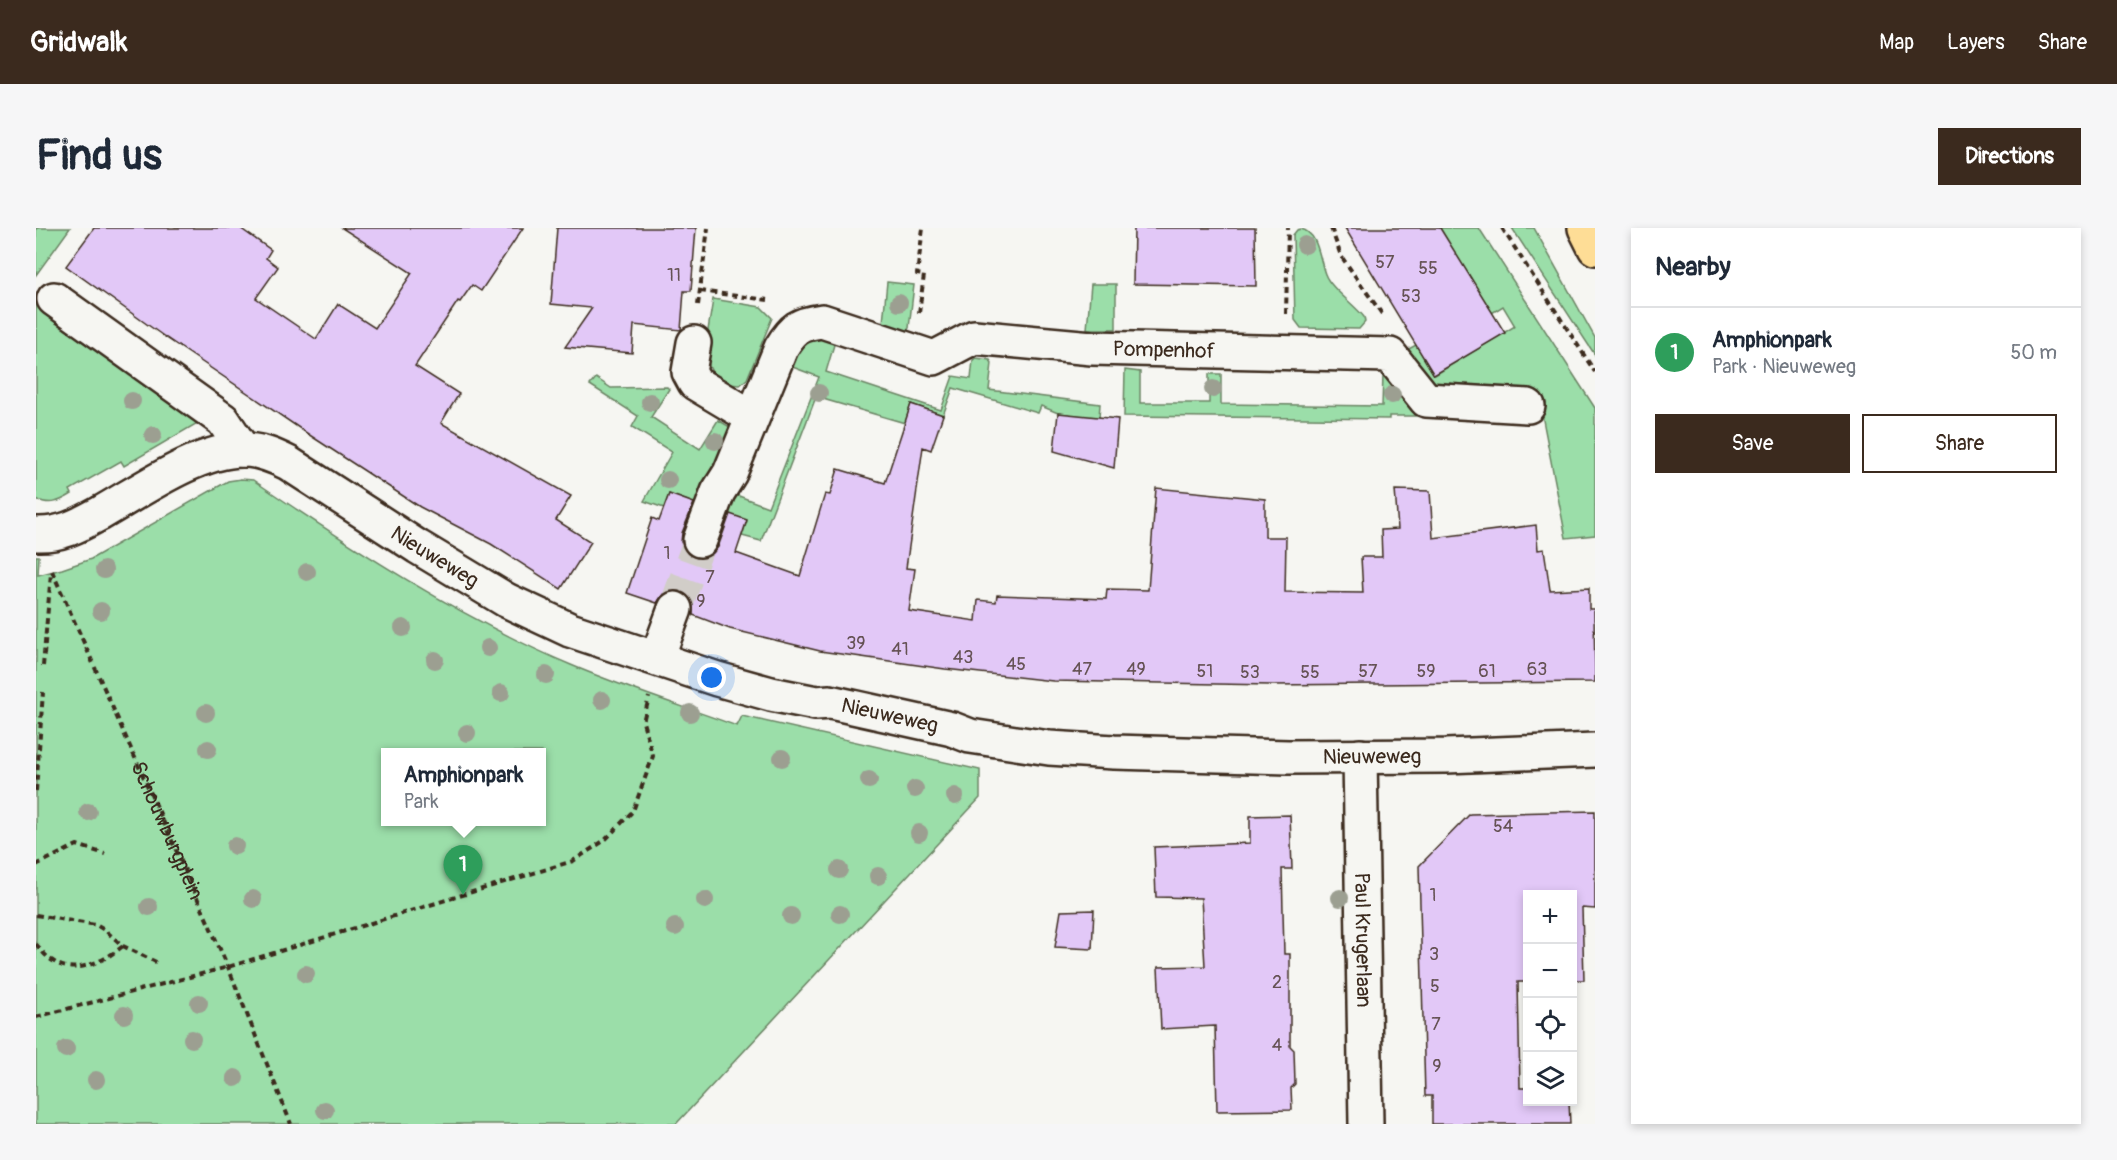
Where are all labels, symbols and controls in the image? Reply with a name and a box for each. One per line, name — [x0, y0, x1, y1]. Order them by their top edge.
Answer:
text: Gridwalk — [30, 25, 128, 60]
text: Map — [1879, 29, 1914, 56]
text: Layers — [1947, 29, 2005, 56]
text: Share — [2038, 29, 2087, 56]
button: Directions — [1938, 128, 2081, 185]
text: Find us — [36, 130, 162, 182]
house number: 57 — [1375, 251, 1395, 274]
text: Nearby — [1655, 251, 1731, 283]
house number: 55 — [1418, 257, 1438, 280]
house number: 11 — [667, 264, 681, 287]
house number: 53 — [1401, 285, 1421, 308]
text: Amphionpark — [1712, 326, 1832, 354]
street label: Pompenhof — [1112, 335, 1216, 365]
text: 1 — [1671, 340, 1678, 365]
text: 50 m — [2010, 340, 2057, 365]
text: Park · Nieuweweg — [1712, 354, 1856, 379]
button: Save — [1655, 414, 1850, 473]
button: Share — [1862, 414, 2057, 473]
street label: Nieuweweg — [386, 520, 484, 595]
house number: 1 — [663, 542, 671, 565]
house number: 7 — [705, 566, 715, 589]
house number: 9 — [696, 590, 706, 613]
house number: 39 — [846, 632, 866, 655]
house number: 41 — [891, 638, 909, 661]
house number: 43 — [953, 646, 973, 669]
house number: 45 — [1006, 653, 1026, 676]
house number: 47 — [1072, 658, 1092, 681]
house number: 49 — [1126, 658, 1146, 681]
house number: 63 — [1527, 658, 1547, 681]
house number: 51 — [1197, 660, 1213, 683]
house number: 57 — [1358, 660, 1378, 683]
house number: 59 — [1416, 660, 1436, 683]
house number: 61 — [1478, 660, 1496, 683]
house number: 53 — [1240, 661, 1260, 684]
house number: 55 — [1300, 661, 1320, 684]
your location — [697, 663, 726, 692]
street label: Nieuweweg — [839, 692, 941, 740]
street label: Nieuweweg — [1323, 743, 1421, 771]
popup — [381, 748, 546, 826]
street label: Schouwburgplein — [124, 757, 209, 904]
text: Amphionpark — [404, 761, 523, 789]
text: Park — [404, 789, 439, 814]
house number: 54 — [1493, 815, 1514, 838]
pin: 1 — [444, 846, 482, 895]
street label: Paul Krugerlaan — [1348, 872, 1377, 1008]
house number: 1 — [1429, 884, 1437, 907]
map controls — [1523, 890, 1577, 1106]
button: + — [1523, 890, 1577, 944]
house number: 3 — [1429, 943, 1439, 966]
button: − — [1523, 944, 1577, 998]
house number: 2 — [1272, 971, 1282, 994]
house number: 5 — [1430, 975, 1440, 998]
button: locate — [1523, 998, 1577, 1052]
house number: 7 — [1431, 1013, 1441, 1036]
house number: 4 — [1272, 1034, 1283, 1057]
button: layers — [1523, 1052, 1577, 1106]
house number: 9 — [1432, 1055, 1442, 1078]

